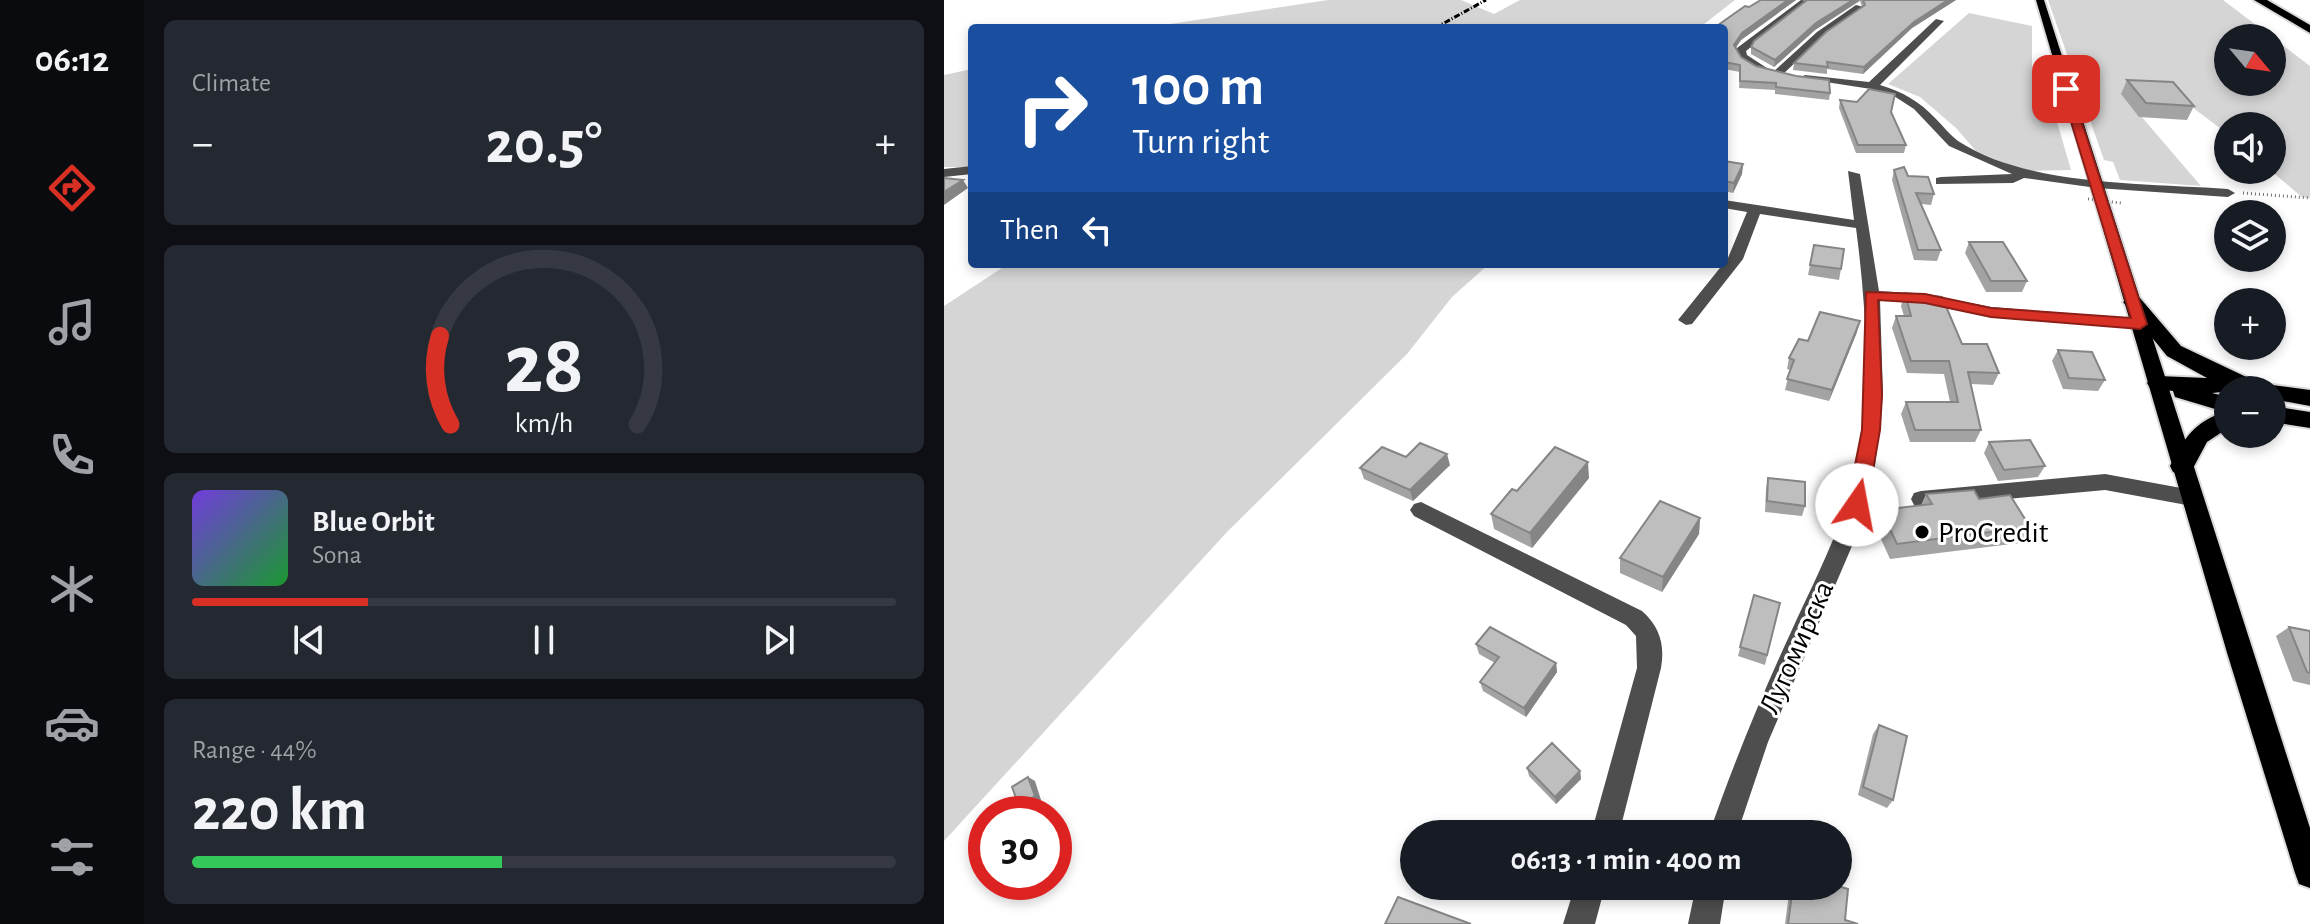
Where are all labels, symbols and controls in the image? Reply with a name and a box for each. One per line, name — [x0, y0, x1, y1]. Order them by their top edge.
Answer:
north arrow — [2214, 24, 2286, 96]
map controls — [2214, 24, 2286, 448]
text: 06:12 — [35, 42, 109, 78]
pin — [2032, 55, 2100, 123]
icon: right — [1000, 56, 1104, 160]
text: 100 m — [1132, 59, 1264, 115]
icon: arrive — [2044, 67, 2088, 111]
text: Climate — [192, 70, 271, 96]
button: sound — [2214, 112, 2286, 184]
text: 20.5° — [486, 114, 602, 174]
text: − — [192, 122, 213, 166]
text: + — [875, 122, 896, 166]
text: Turn right — [1132, 124, 1269, 160]
icon: directions — [44, 160, 100, 216]
button: layers — [2214, 200, 2286, 272]
icon: left — [1075, 208, 1119, 252]
text: Then — [1000, 215, 1059, 245]
button: + — [2214, 288, 2286, 360]
icon: music — [44, 294, 100, 350]
text: 28 — [504, 324, 584, 408]
button: − — [2214, 376, 2286, 448]
text: km/h — [515, 410, 573, 439]
icon: phone — [44, 427, 100, 483]
position arrow — [1815, 463, 1899, 547]
text: Blue Orbit — [312, 507, 435, 537]
place label: ProCredit — [1938, 518, 2049, 548]
marker: ProCredit — [1913, 523, 1931, 541]
text: Sona — [312, 542, 362, 568]
icon: climate — [44, 561, 100, 617]
street label: Лугомирска — [1754, 577, 1839, 718]
icon: previous — [287, 618, 331, 662]
icon: pause — [522, 618, 566, 662]
icon: next — [757, 618, 801, 662]
icon: car — [44, 695, 100, 751]
text: Range · 44% — [192, 737, 317, 763]
text: 220 km — [192, 781, 367, 841]
speed limit sign: 30 — [968, 796, 1072, 900]
icon: filters — [44, 829, 100, 885]
text: 06:13 · 1 min · 400 m — [1511, 845, 1741, 875]

